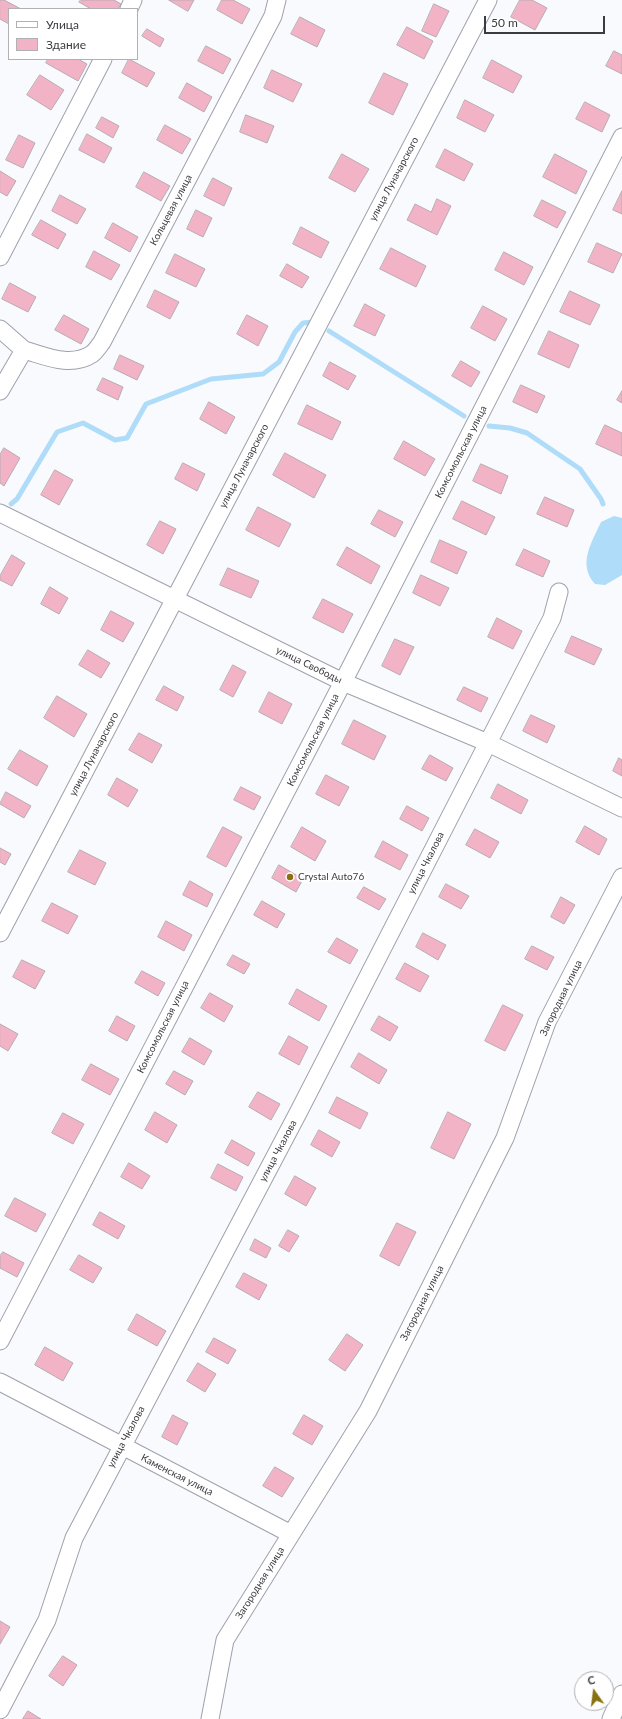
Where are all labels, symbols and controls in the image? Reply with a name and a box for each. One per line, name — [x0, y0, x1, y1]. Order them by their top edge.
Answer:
legend — [8, 8, 138, 60]
scale bar — [486, 8, 607, 34]
text: 50 m — [491, 15, 518, 30]
text: Улица — [46, 17, 79, 32]
text: Здание — [46, 37, 86, 52]
street label: улица Луначарского — [367, 135, 421, 223]
street label: Кольцевая улица — [147, 173, 195, 247]
street label: Комсомольская улица — [432, 404, 490, 500]
street label: улица Луначарского — [217, 422, 271, 510]
street label: улица Свободы — [274, 644, 344, 686]
street label: Комсомольская улица — [284, 692, 342, 788]
street label: улица Луначарского — [67, 710, 121, 798]
street label: улица Чкалова — [405, 830, 447, 896]
place label: Crystal Auto76 — [298, 871, 364, 883]
marker: Crystal Auto76 — [285, 872, 295, 882]
street label: Загородная улица — [537, 958, 585, 1038]
street label: Комсомольская улица — [134, 979, 192, 1075]
street label: улица Чкалова — [257, 1118, 299, 1184]
street label: Загородная улица — [398, 1263, 446, 1343]
street label: улица Чкалова — [105, 1404, 147, 1470]
street label: Каменская улица — [139, 1452, 215, 1498]
street label: Загородная улица — [233, 1545, 287, 1621]
north arrow — [574, 1671, 614, 1711]
text: С — [586, 1673, 596, 1687]

